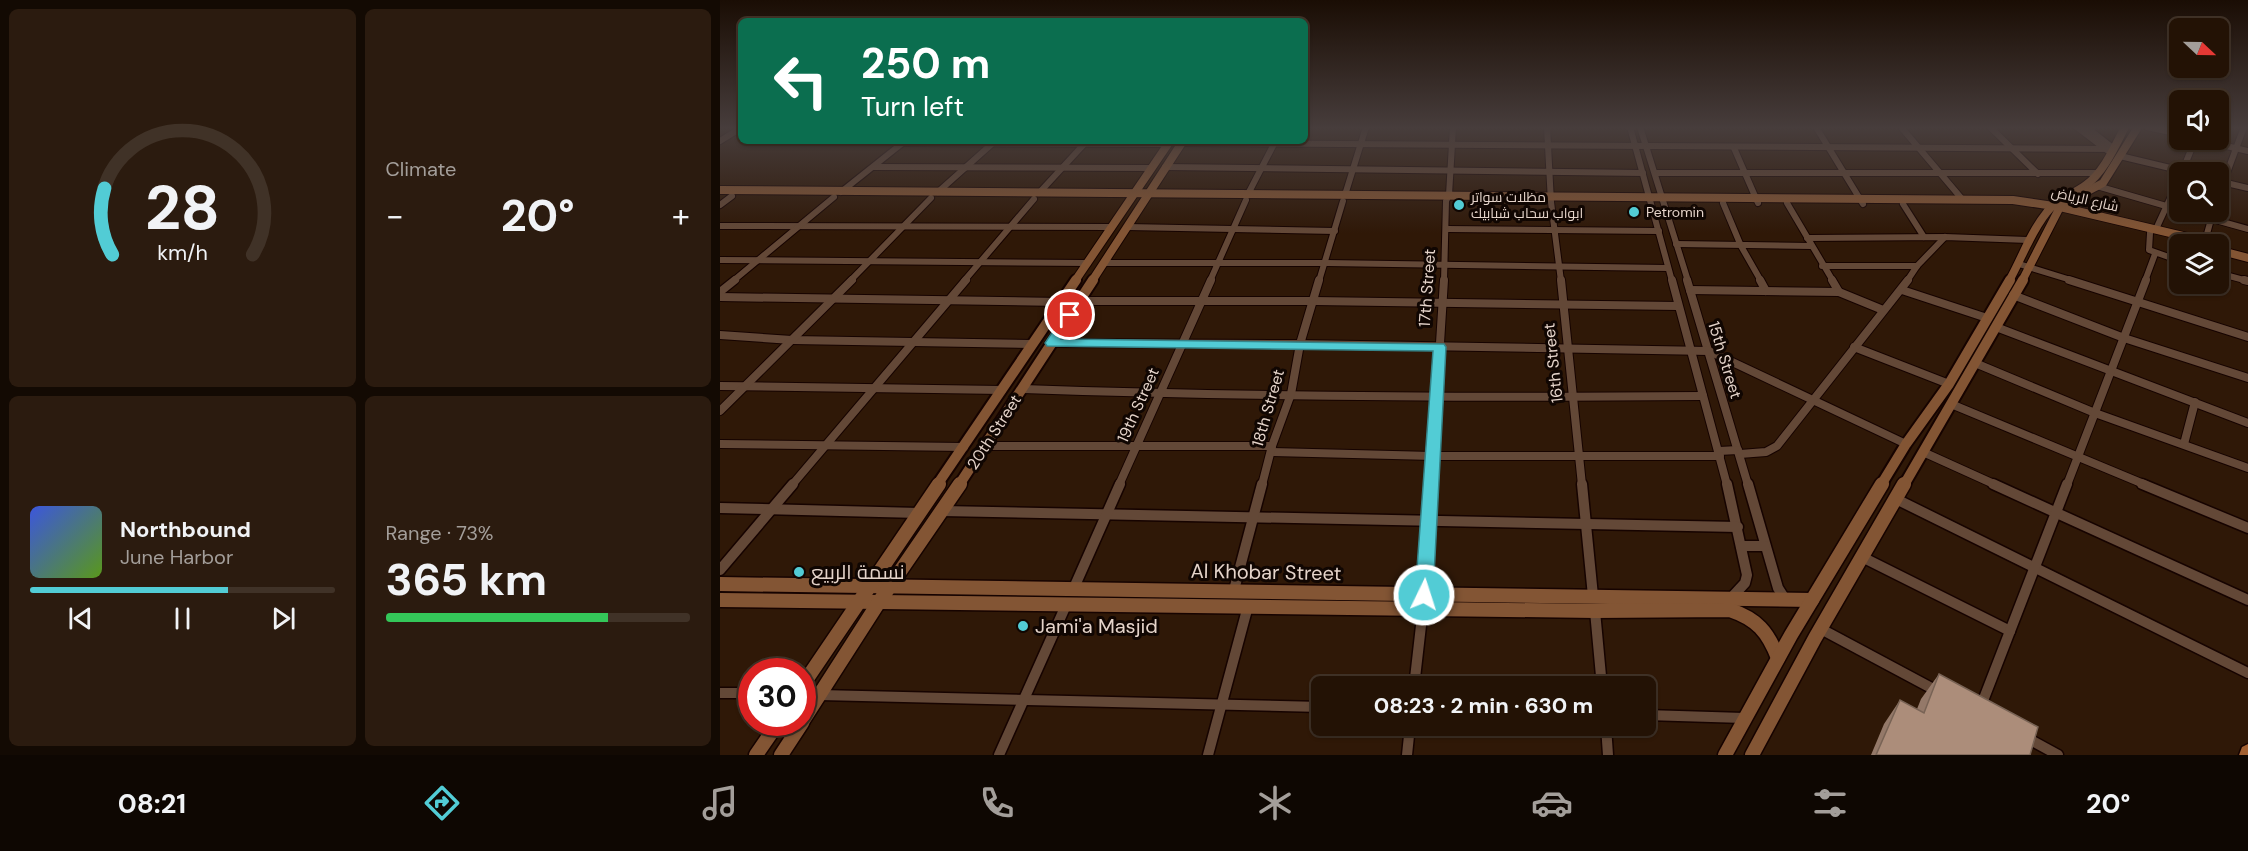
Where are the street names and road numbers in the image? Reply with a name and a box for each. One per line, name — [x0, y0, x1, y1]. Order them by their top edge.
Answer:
street label: شارع الرياض — [2050, 183, 2120, 215]
street label: 17th Street — [1414, 248, 1440, 328]
street label: 15th Street — [1703, 319, 1747, 401]
street label: 16th Street — [1538, 322, 1568, 404]
street label: 19th Street — [1112, 364, 1164, 446]
street label: 18th Street — [1247, 367, 1289, 449]
street label: 20th Street — [962, 391, 1026, 473]
street label: Al Khobar Street — [1190, 558, 1342, 586]

